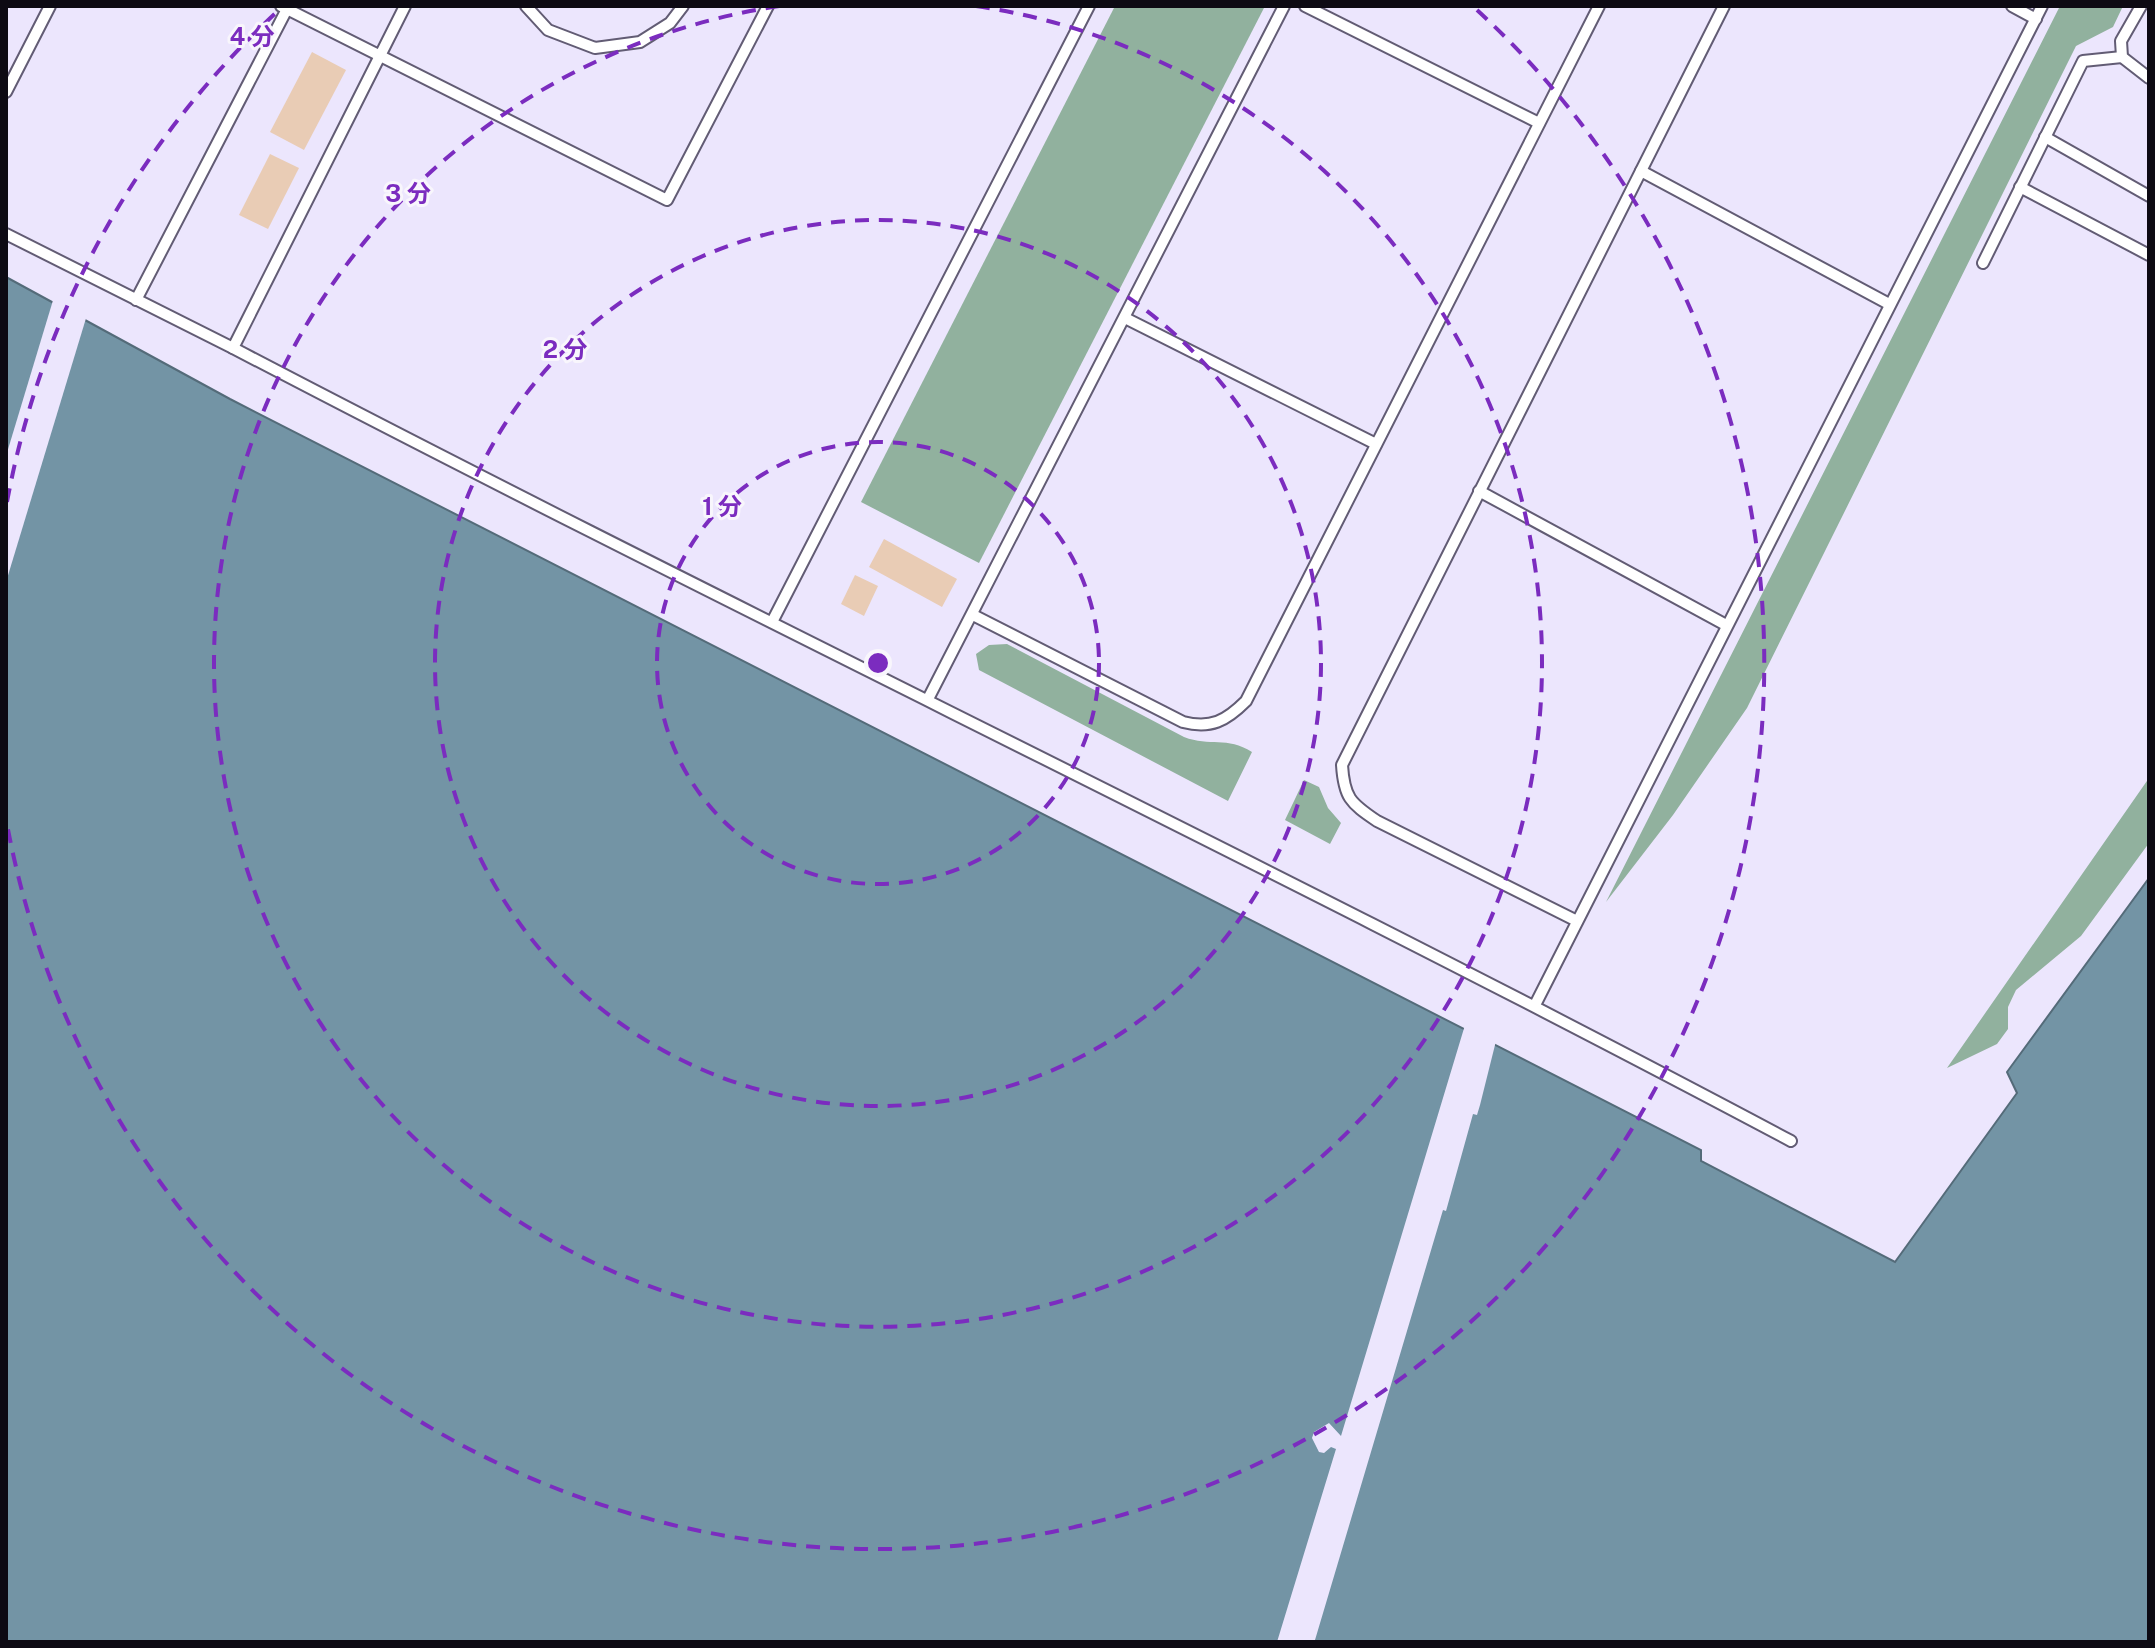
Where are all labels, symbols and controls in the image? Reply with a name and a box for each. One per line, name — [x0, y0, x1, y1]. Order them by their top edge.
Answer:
text: 4 分 — [229, 22, 275, 50]
text: 3 分 — [385, 179, 431, 207]
text: 2 分 — [543, 335, 587, 363]
text: 1 分 — [702, 492, 742, 520]
centre of rings — [864, 649, 892, 677]

